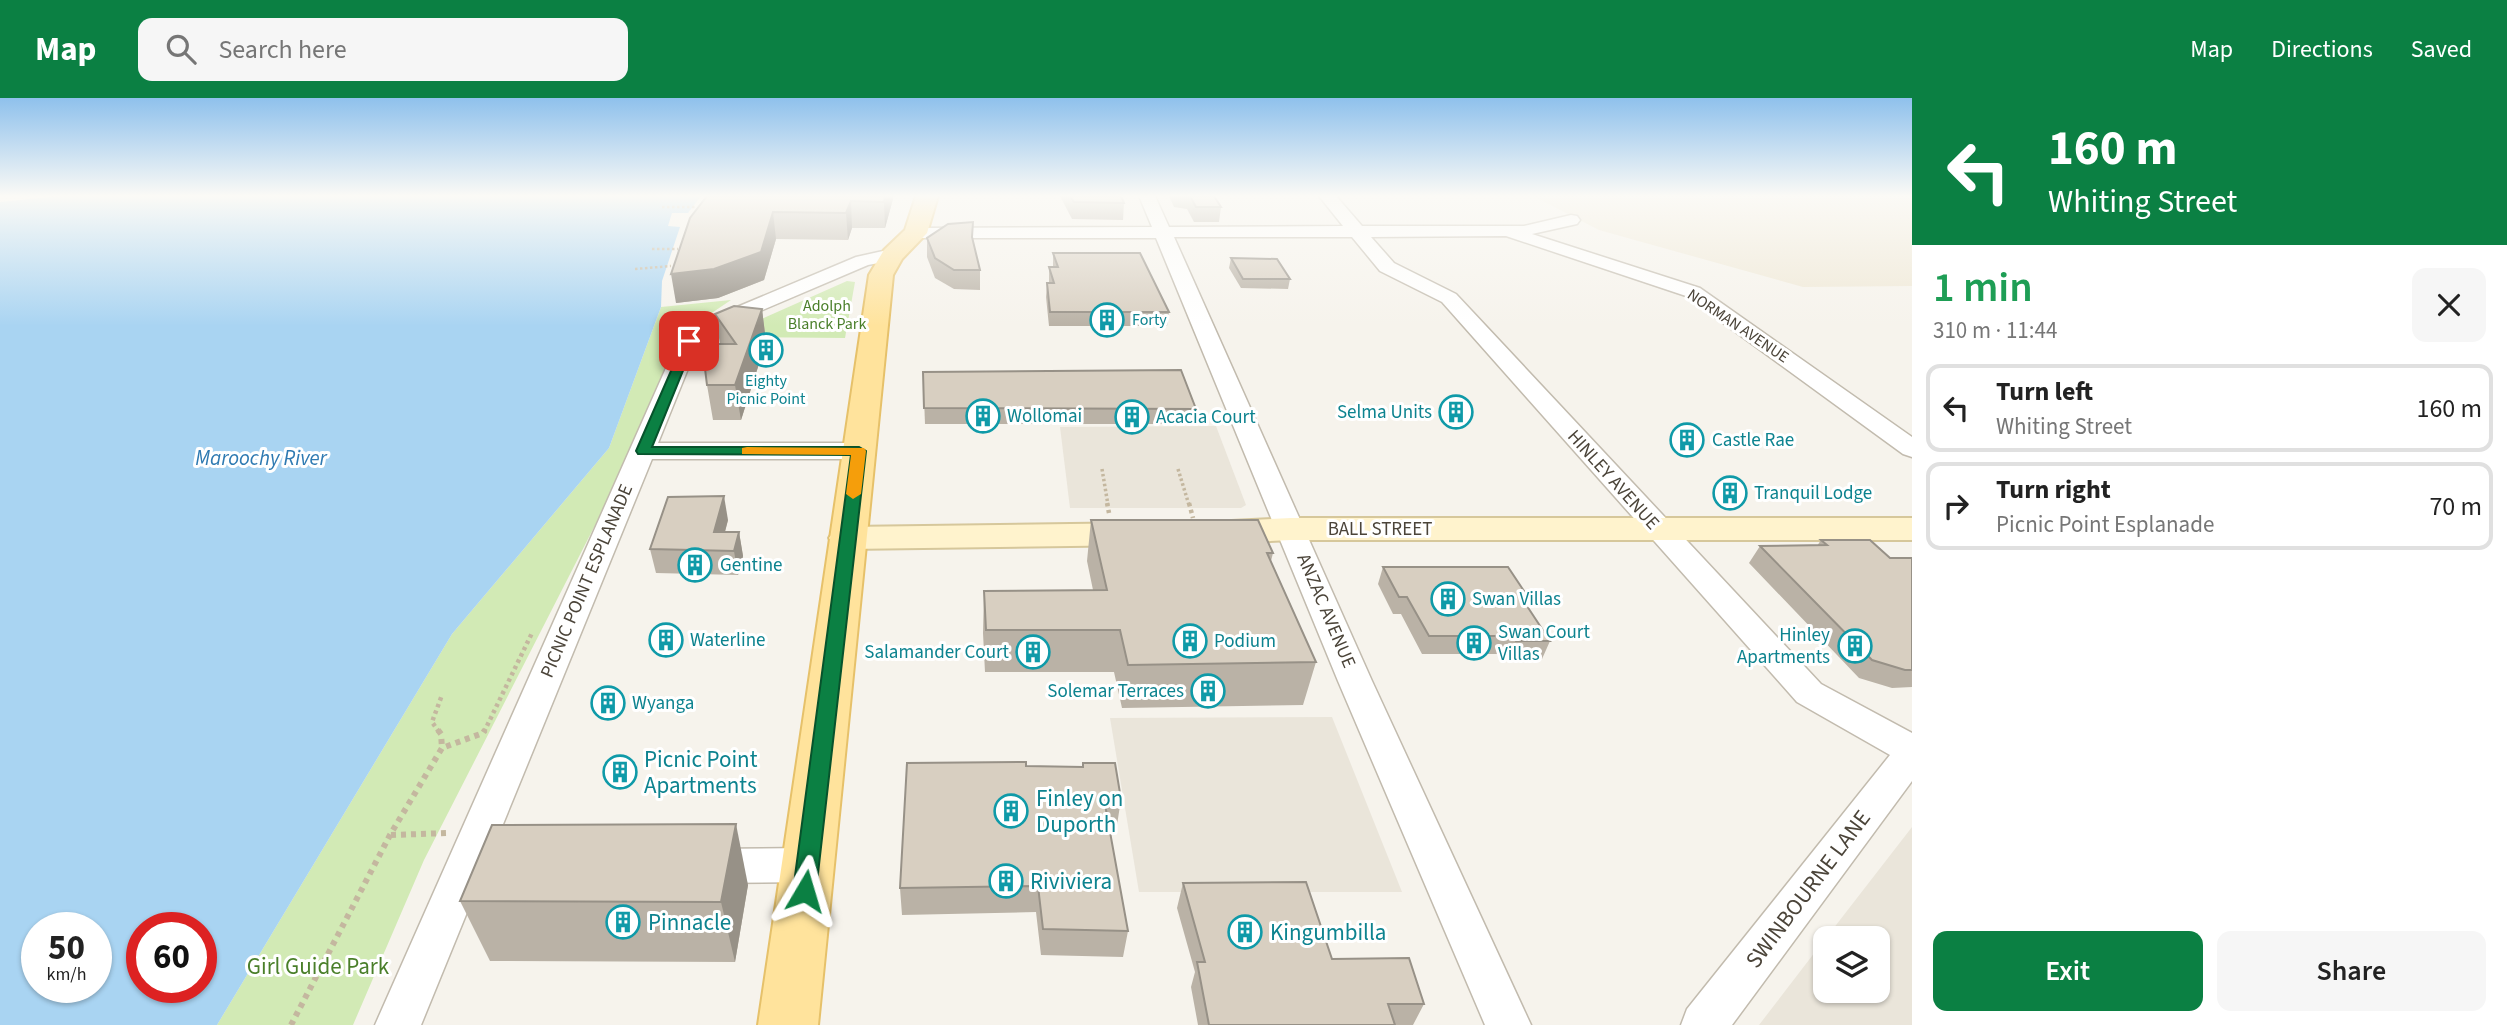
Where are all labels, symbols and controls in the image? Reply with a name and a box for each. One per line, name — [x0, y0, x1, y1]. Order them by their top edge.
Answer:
search box — [138, 18, 628, 81]
text: Map — [35, 26, 96, 73]
icon: search — [162, 30, 200, 68]
text: Search here — [218, 31, 347, 68]
text: Map — [2190, 32, 2233, 67]
text: Directions — [2271, 32, 2373, 67]
text: Saved — [2411, 32, 2472, 67]
text: 160 m — [2048, 114, 2177, 184]
icon: left — [1933, 126, 2024, 217]
text: Whiting Street — [2048, 179, 2237, 225]
text: 1 min — [1933, 258, 2033, 318]
button: close — [2412, 268, 2486, 342]
street label: NORMAN AVENUE — [1683, 284, 1793, 368]
park label: Adolph Blanck Park — [788, 295, 866, 335]
building icon: Forty — [1088, 301, 1126, 339]
place label: Forty — [1132, 309, 1167, 331]
pin — [659, 311, 719, 371]
text: 310 m · 11:44 — [1933, 314, 2057, 347]
icon: arrive — [670, 322, 708, 360]
building icon: Eighty Picnic Point — [747, 331, 785, 369]
place label: Eighty Picnic Point — [727, 370, 806, 410]
text: Turn left — [1996, 373, 2093, 410]
icon: left — [1937, 389, 1975, 427]
text: 160 m — [2416, 390, 2482, 427]
building icon: Selma Units — [1437, 393, 1475, 431]
building icon: Wollomai — [964, 397, 1002, 435]
building icon: Acacia Court — [1113, 398, 1151, 436]
place label: Selma Units — [1337, 399, 1432, 426]
place label: Wollomai — [1007, 403, 1082, 430]
place label: Acacia Court — [1156, 404, 1256, 431]
text: Whiting Street — [1996, 410, 2132, 443]
building icon: Castle Rae — [1668, 421, 1706, 459]
street label: HINLEY AVENUE — [1561, 424, 1665, 536]
place label: Castle Rae — [1712, 427, 1794, 454]
water label: Maroochy River — [195, 443, 328, 473]
text: Turn right — [1996, 471, 2111, 508]
building icon: Tranquil Lodge — [1711, 474, 1749, 512]
street label: PICNIC POINT ESPLANADE — [534, 480, 640, 682]
place label: Tranquil Lodge — [1754, 480, 1872, 507]
icon: right — [1937, 487, 1975, 525]
text: 70 m — [2429, 488, 2482, 525]
text: Picnic Point Esplanade — [1996, 508, 2214, 541]
street label: BALL STREET — [1328, 516, 1432, 543]
building icon: Gentine — [676, 546, 714, 584]
street label: ANZAC AVENUE — [1290, 550, 1362, 672]
place label: Gentine — [720, 552, 782, 579]
building icon: Swan Villas — [1429, 580, 1467, 618]
place label: Swan Villas — [1472, 586, 1561, 613]
place label: Swan Court Villas — [1498, 619, 1590, 668]
building icon: Waterline — [647, 621, 685, 659]
building icon: Podium — [1171, 622, 1209, 660]
place label: Hinley Apartments — [1737, 622, 1830, 671]
building icon: Swan Court Villas — [1455, 624, 1493, 662]
place label: Waterline — [690, 627, 765, 654]
building icon: Hinley Apartments — [1836, 627, 1874, 665]
place label: Podium — [1214, 628, 1276, 655]
building icon: Salamander Court — [1014, 633, 1052, 671]
place label: Salamander Court — [864, 639, 1010, 666]
building icon: Solemar Terraces — [1189, 672, 1227, 710]
place label: Solemar Terraces — [1047, 678, 1184, 705]
building icon: Wyanga — [589, 684, 627, 722]
place label: Wyanga — [632, 690, 694, 717]
place label: Picnic Point Apartments — [644, 743, 758, 802]
building icon: Picnic Point Apartments — [601, 753, 639, 791]
place label: Finley on Duporth — [1036, 782, 1123, 841]
building icon: Finley on Duporth — [992, 792, 1030, 830]
street label: SWINBOURNE LANE — [1738, 803, 1878, 975]
position arrow — [768, 854, 842, 928]
building icon: Riviviera — [987, 862, 1025, 900]
place label: Riviviera — [1030, 865, 1112, 898]
building icon: Pinnacle — [604, 903, 642, 941]
place label: Pinnacle — [648, 906, 731, 939]
speed limit sign: 60 — [126, 912, 217, 1003]
building icon: Kingumbilla — [1226, 913, 1264, 951]
place label: Kingumbilla — [1270, 916, 1386, 949]
text: 50 — [48, 923, 85, 973]
map controls — [1813, 926, 1890, 1003]
button: layers — [1813, 926, 1890, 1003]
button: Exit — [1933, 931, 2203, 1011]
button: Share — [2217, 931, 2486, 1011]
park label: Girl Guide Park — [247, 950, 390, 983]
text: km/h — [47, 962, 86, 987]

